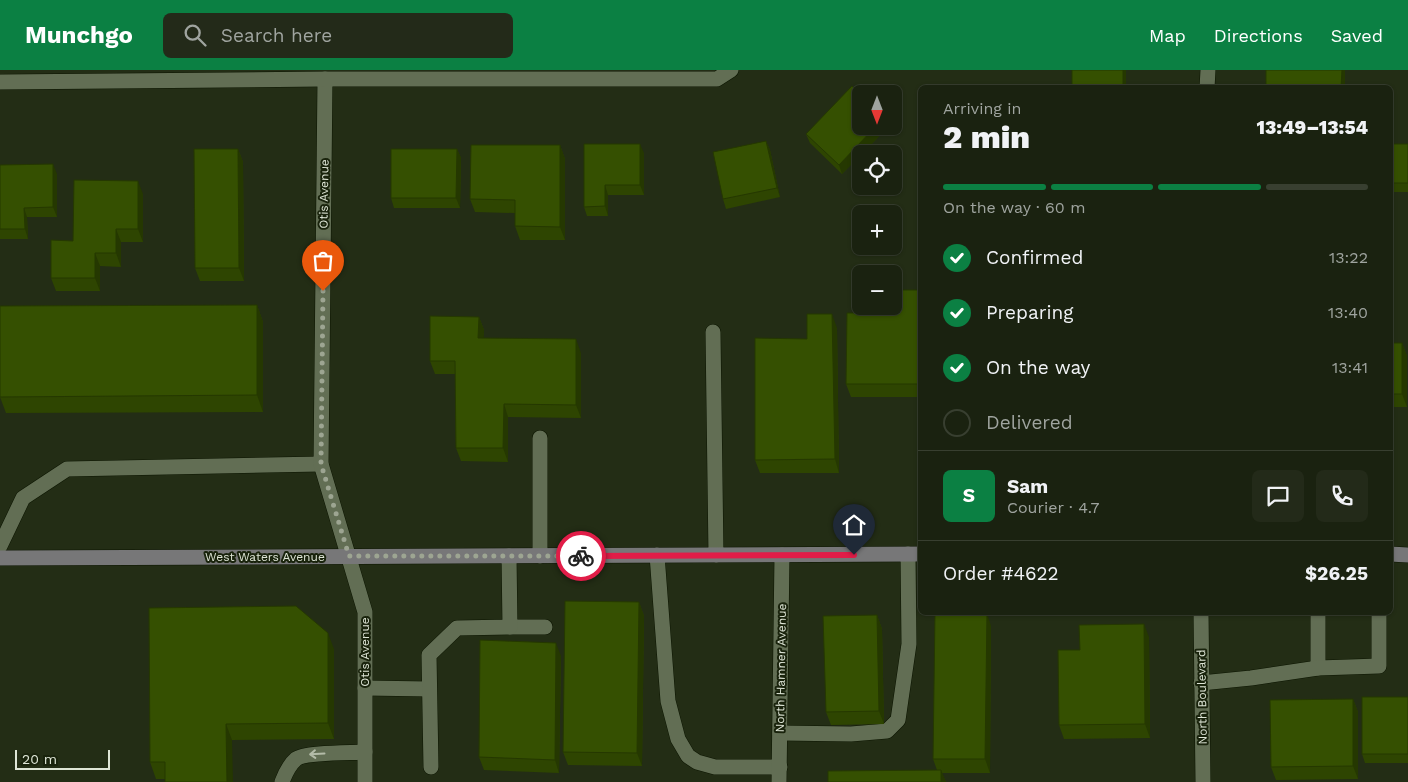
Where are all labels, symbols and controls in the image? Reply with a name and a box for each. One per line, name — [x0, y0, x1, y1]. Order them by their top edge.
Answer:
search box — [163, 13, 513, 58]
text: Munchgo — [25, 21, 133, 49]
icon: search — [181, 21, 209, 49]
text: Search here — [221, 24, 332, 47]
text: Map — [1149, 25, 1186, 46]
text: Directions — [1214, 25, 1303, 46]
text: Saved — [1331, 25, 1383, 46]
north arrow — [852, 85, 902, 135]
map controls — [852, 85, 902, 315]
text: Arriving in — [943, 99, 1021, 118]
text: 13:49–13:54 — [1256, 116, 1368, 139]
text: 2 min — [943, 118, 1030, 156]
button: locate — [852, 145, 902, 195]
street label: Otis Avenue — [316, 159, 332, 229]
text: On the way · 60 m — [943, 198, 1085, 217]
button: + — [852, 205, 902, 255]
pin — [302, 240, 344, 291]
icon: check — [943, 244, 971, 272]
text: Confirmed — [986, 246, 1083, 269]
icon: bag — [309, 247, 337, 275]
text: 13:22 — [1329, 248, 1368, 267]
button: − — [852, 265, 902, 315]
icon: check — [943, 299, 971, 327]
text: Preparing — [986, 301, 1073, 324]
text: 13:40 — [1328, 303, 1368, 322]
icon: check — [943, 354, 971, 382]
text: On the way — [986, 356, 1090, 379]
text: 13:41 — [1332, 358, 1368, 377]
text: Delivered — [986, 411, 1073, 434]
button: chat — [1252, 470, 1304, 522]
button: phone — [1316, 470, 1368, 522]
text: Sam — [1007, 475, 1048, 498]
text: S — [963, 484, 975, 507]
text: Courier · 4.7 — [1007, 498, 1100, 517]
pin — [833, 504, 875, 555]
icon: home — [840, 511, 868, 539]
courier — [556, 531, 606, 581]
icon: bike — [567, 542, 595, 570]
street label: West Waters Avenue — [205, 550, 325, 564]
text: Order #4622 — [943, 562, 1059, 585]
text: $26.25 — [1305, 562, 1368, 585]
street label: North Hamner Avenue — [773, 603, 789, 733]
street label: Otis Avenue — [358, 617, 372, 687]
street label: North Boulevard — [1194, 649, 1210, 745]
scale bar — [15, 747, 110, 770]
one-way arrow — [309, 750, 325, 759]
text: 20 m — [22, 751, 57, 767]

